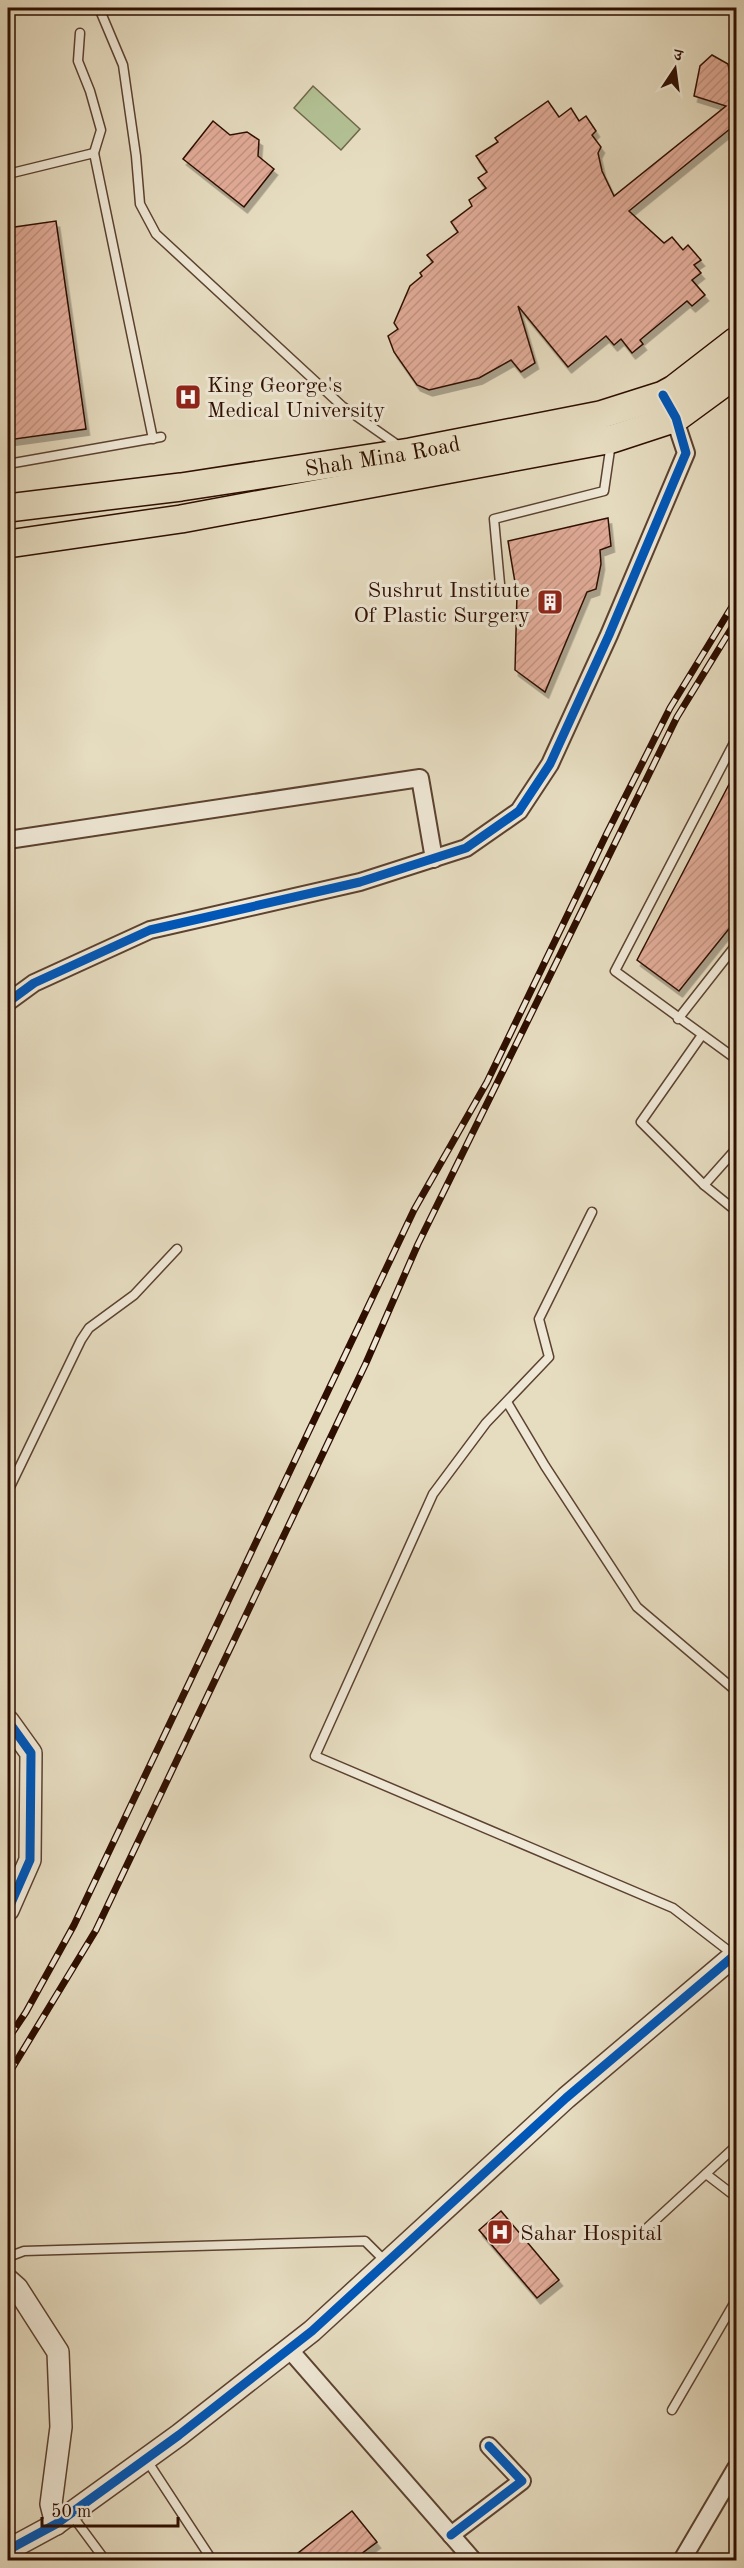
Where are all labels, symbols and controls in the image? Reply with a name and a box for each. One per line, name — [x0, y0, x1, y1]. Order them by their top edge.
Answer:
north arrow — [645, 39, 705, 99]
text: उ — [671, 47, 685, 65]
place label: King George's Medical University — [207, 375, 385, 422]
hospital icon: King George's Medical University — [173, 382, 203, 412]
street label: Shah Mina Road — [303, 433, 462, 481]
place label: Sushrut Institute Of Plastic Surgery — [353, 580, 530, 627]
building icon: Sushrut Institute Of Plastic Surgery — [535, 587, 565, 617]
hospital icon: Sahar Hospital — [485, 2217, 515, 2247]
place label: Sahar Hospital — [520, 2223, 662, 2245]
scale bar — [42, 2490, 178, 2528]
text: 50 m — [51, 2503, 91, 2521]

